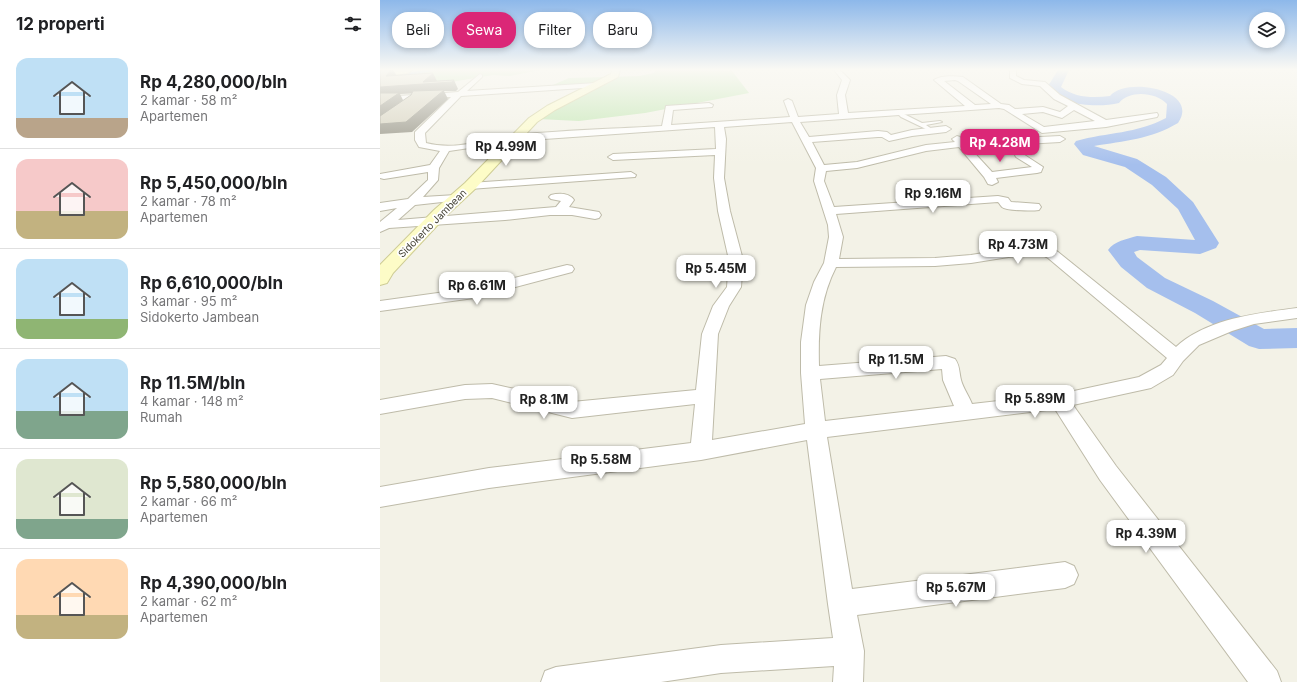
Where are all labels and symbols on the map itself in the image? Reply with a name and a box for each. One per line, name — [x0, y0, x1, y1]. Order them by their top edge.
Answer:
pin: Rp 4.28M — [959, 129, 1041, 163]
pin: Rp 4.99M — [465, 133, 547, 167]
pin: Rp 9.16M — [892, 180, 974, 214]
street label: Sidokerto Jambean — [395, 186, 469, 260]
pin: Rp 4.73M — [977, 231, 1059, 265]
pin: Rp 5.45M — [675, 255, 757, 289]
pin: Rp 6.61M — [436, 272, 518, 306]
pin: Rp 11.5M — [855, 346, 937, 380]
pin: Rp 5.89M — [994, 385, 1076, 419]
pin: Rp 8.1M — [507, 386, 581, 420]
pin: Rp 5.58M — [560, 446, 642, 480]
pin: Rp 4.39M — [1105, 520, 1187, 554]
pin: Rp 5.67M — [915, 574, 997, 608]

